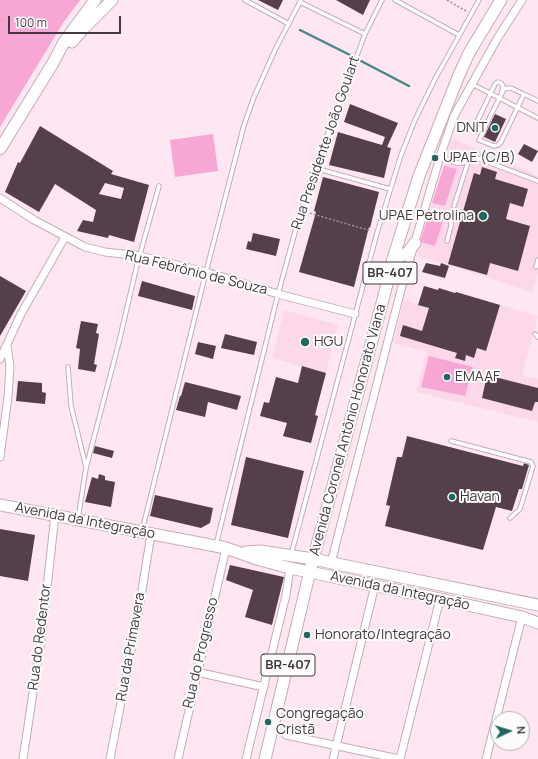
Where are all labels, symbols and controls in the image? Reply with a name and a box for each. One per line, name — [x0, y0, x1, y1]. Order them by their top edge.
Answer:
scale bar — [10, 8, 123, 34]
text: 100 m — [15, 14, 47, 31]
street label: Rua Presidente João Goulart — [288, 54, 364, 232]
place label: DNIT — [456, 120, 487, 136]
marker: DNIT — [490, 123, 500, 133]
place label: UPAE (C/B) — [443, 150, 516, 166]
marker: UPAE (C/B) — [430, 153, 440, 163]
place label: UPAE Petrolina — [379, 208, 474, 224]
marker: UPAE Petrolina — [477, 210, 489, 222]
street label: Rua Febrônio de Souza — [123, 247, 269, 299]
road number: BR-407 — [363, 262, 417, 284]
street label: Avenida Coronel Antônio Honorato Viana — [306, 302, 390, 558]
place label: HGU — [314, 334, 343, 350]
marker: HGU — [299, 336, 311, 348]
place label: EMAAF — [455, 369, 500, 385]
marker: EMAAF — [442, 372, 452, 382]
place label: Havan — [460, 489, 500, 505]
marker: Havan — [447, 492, 457, 502]
street label: Avenida da Integração — [14, 499, 156, 543]
street label: Avenida da Integração — [329, 568, 471, 614]
street label: Rua do Redentor — [25, 583, 55, 691]
street label: Rua da Primavera — [113, 591, 149, 703]
street label: Rua do Progresso — [180, 596, 222, 710]
place label: Honorato/Integração — [315, 627, 451, 643]
marker: Honorato/Integração — [302, 630, 312, 640]
road number: BR-407 — [261, 654, 315, 676]
place label: Congregação Cristã — [276, 706, 364, 738]
north arrow — [490, 711, 530, 751]
marker: Congregação Cristã — [263, 717, 273, 727]
text: N — [514, 726, 529, 735]

